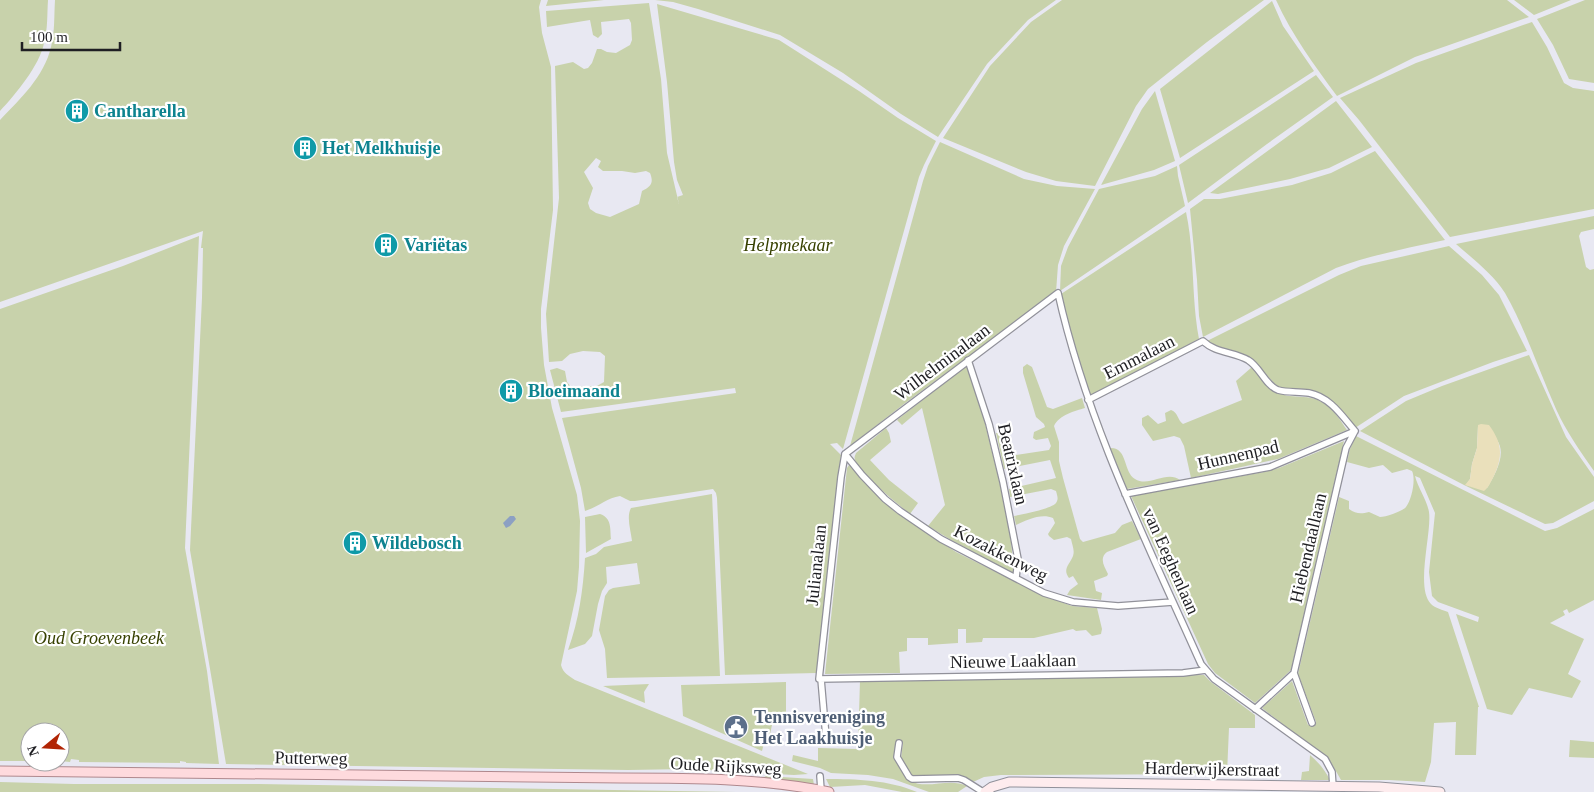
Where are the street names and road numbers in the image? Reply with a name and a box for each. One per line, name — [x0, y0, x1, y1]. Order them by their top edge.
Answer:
street label: Wilhelminalaan — [890, 320, 994, 404]
street label: Emmalaan — [1100, 331, 1178, 383]
street label: Beatrixlaan — [994, 421, 1032, 507]
street label: Hunnenpad — [1195, 436, 1281, 474]
street label: Hiebendaallaan — [1286, 491, 1330, 605]
street label: van Eeghenlaan — [1139, 505, 1203, 617]
street label: Kozakkenweg — [951, 521, 1051, 585]
street label: Julianalaan — [802, 524, 830, 606]
street label: Nieuwe Laaklaan — [950, 650, 1076, 672]
street label: Putterweg — [274, 747, 348, 769]
street label: Oude Rijksweg — [670, 753, 782, 779]
street label: Harderwijkerstraat — [1144, 758, 1280, 780]

